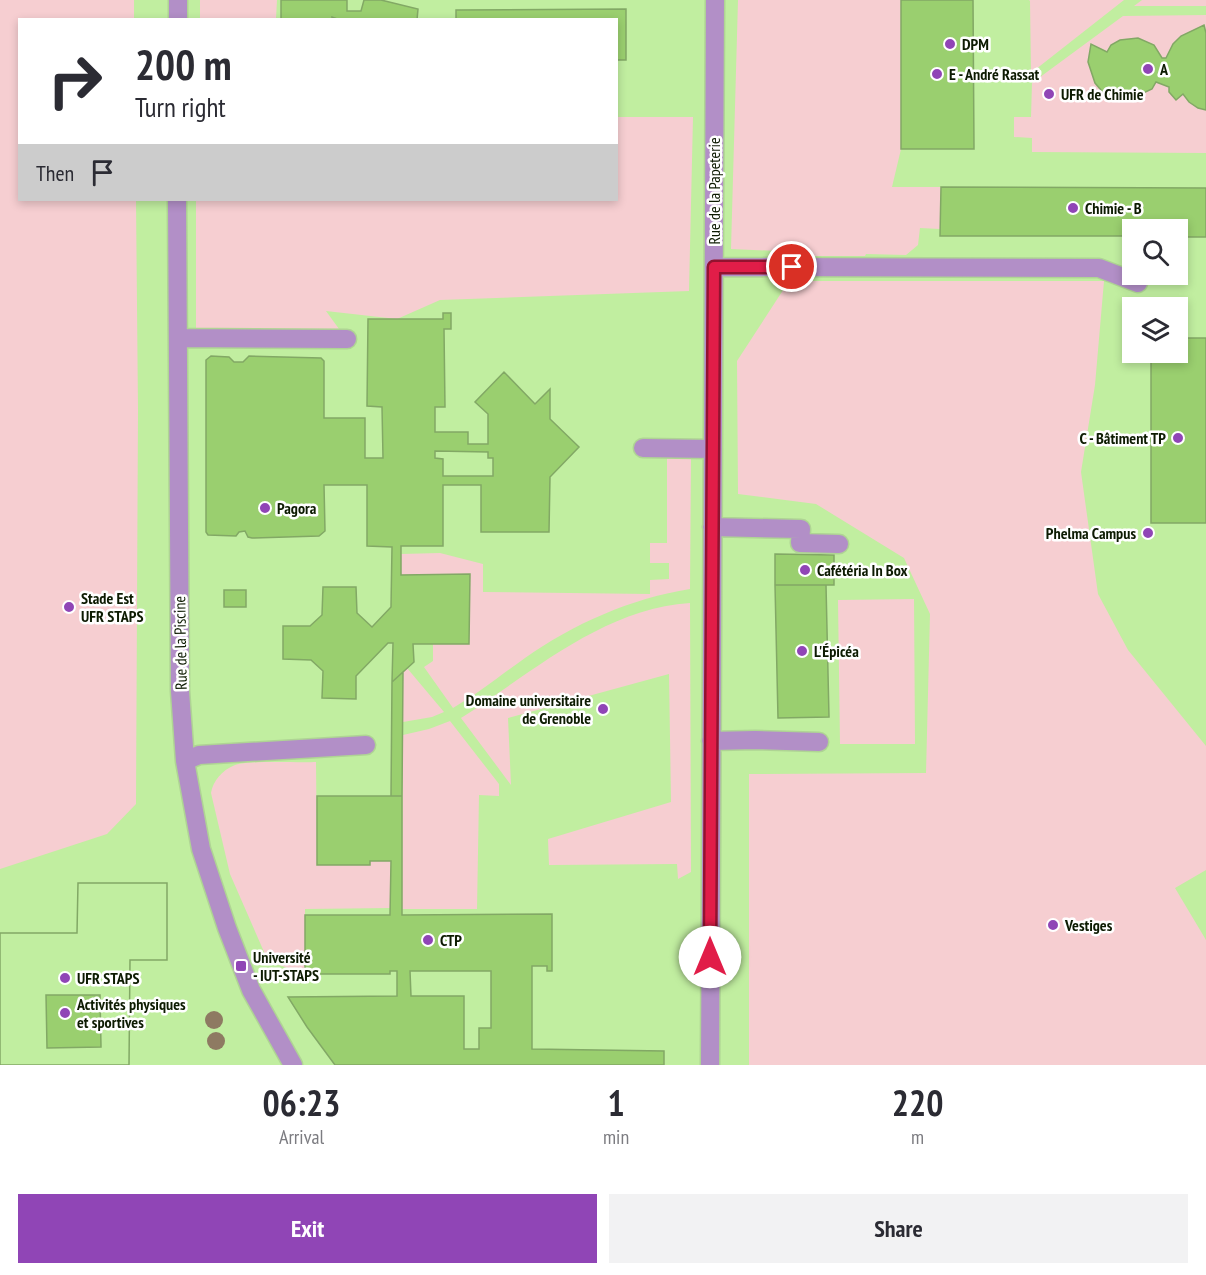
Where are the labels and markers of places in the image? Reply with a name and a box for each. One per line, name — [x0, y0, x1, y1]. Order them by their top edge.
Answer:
place label: DPM — [962, 34, 989, 54]
marker: DPM — [943, 37, 957, 51]
place label: A — [1159, 59, 1169, 79]
marker: A — [1141, 62, 1155, 76]
place label: E - André Rassat — [949, 64, 1040, 84]
marker: E - André Rassat — [930, 67, 944, 81]
place label: UFR de Chimie — [1061, 84, 1144, 104]
marker: UFR de Chimie — [1042, 87, 1056, 101]
place label: Chimie - B — [1085, 198, 1142, 218]
marker: Chimie - B — [1066, 201, 1080, 215]
pin — [766, 241, 817, 292]
place label: C - Bâtiment TP — [1080, 428, 1166, 448]
marker: C - Bâtiment TP — [1171, 431, 1185, 445]
place label: Pagora — [277, 498, 317, 518]
marker: Pagora — [258, 501, 272, 515]
place label: Phelma Campus — [1046, 523, 1136, 543]
marker: Phelma Campus — [1141, 526, 1155, 540]
place label: Cafétéria In Box — [817, 560, 908, 580]
marker: Cafétéria In Box — [798, 563, 812, 577]
place label: Stade Est UFR STAPS — [81, 588, 144, 626]
marker: Stade Est UFR STAPS — [62, 600, 76, 614]
place label: L'Épicéa — [814, 641, 859, 661]
marker: L'Épicéa — [795, 644, 809, 658]
place label: Domaine universitaire de Grenoble — [466, 690, 591, 728]
marker: Domaine universitaire de Grenoble — [596, 702, 610, 716]
place label: Vestiges — [1064, 915, 1113, 935]
marker: Vestiges — [1046, 918, 1060, 932]
place label: CTP — [440, 930, 462, 950]
marker: CTP — [421, 933, 435, 947]
place label: Université - IUT-STAPS — [253, 947, 319, 985]
marker: Université - IUT-STAPS — [234, 959, 248, 973]
place label: UFR STAPS — [77, 968, 140, 988]
marker: UFR STAPS — [58, 971, 72, 985]
place label: Activités physiques et sportives — [76, 994, 186, 1032]
marker: Activités physiques et sportives — [58, 1006, 72, 1020]

